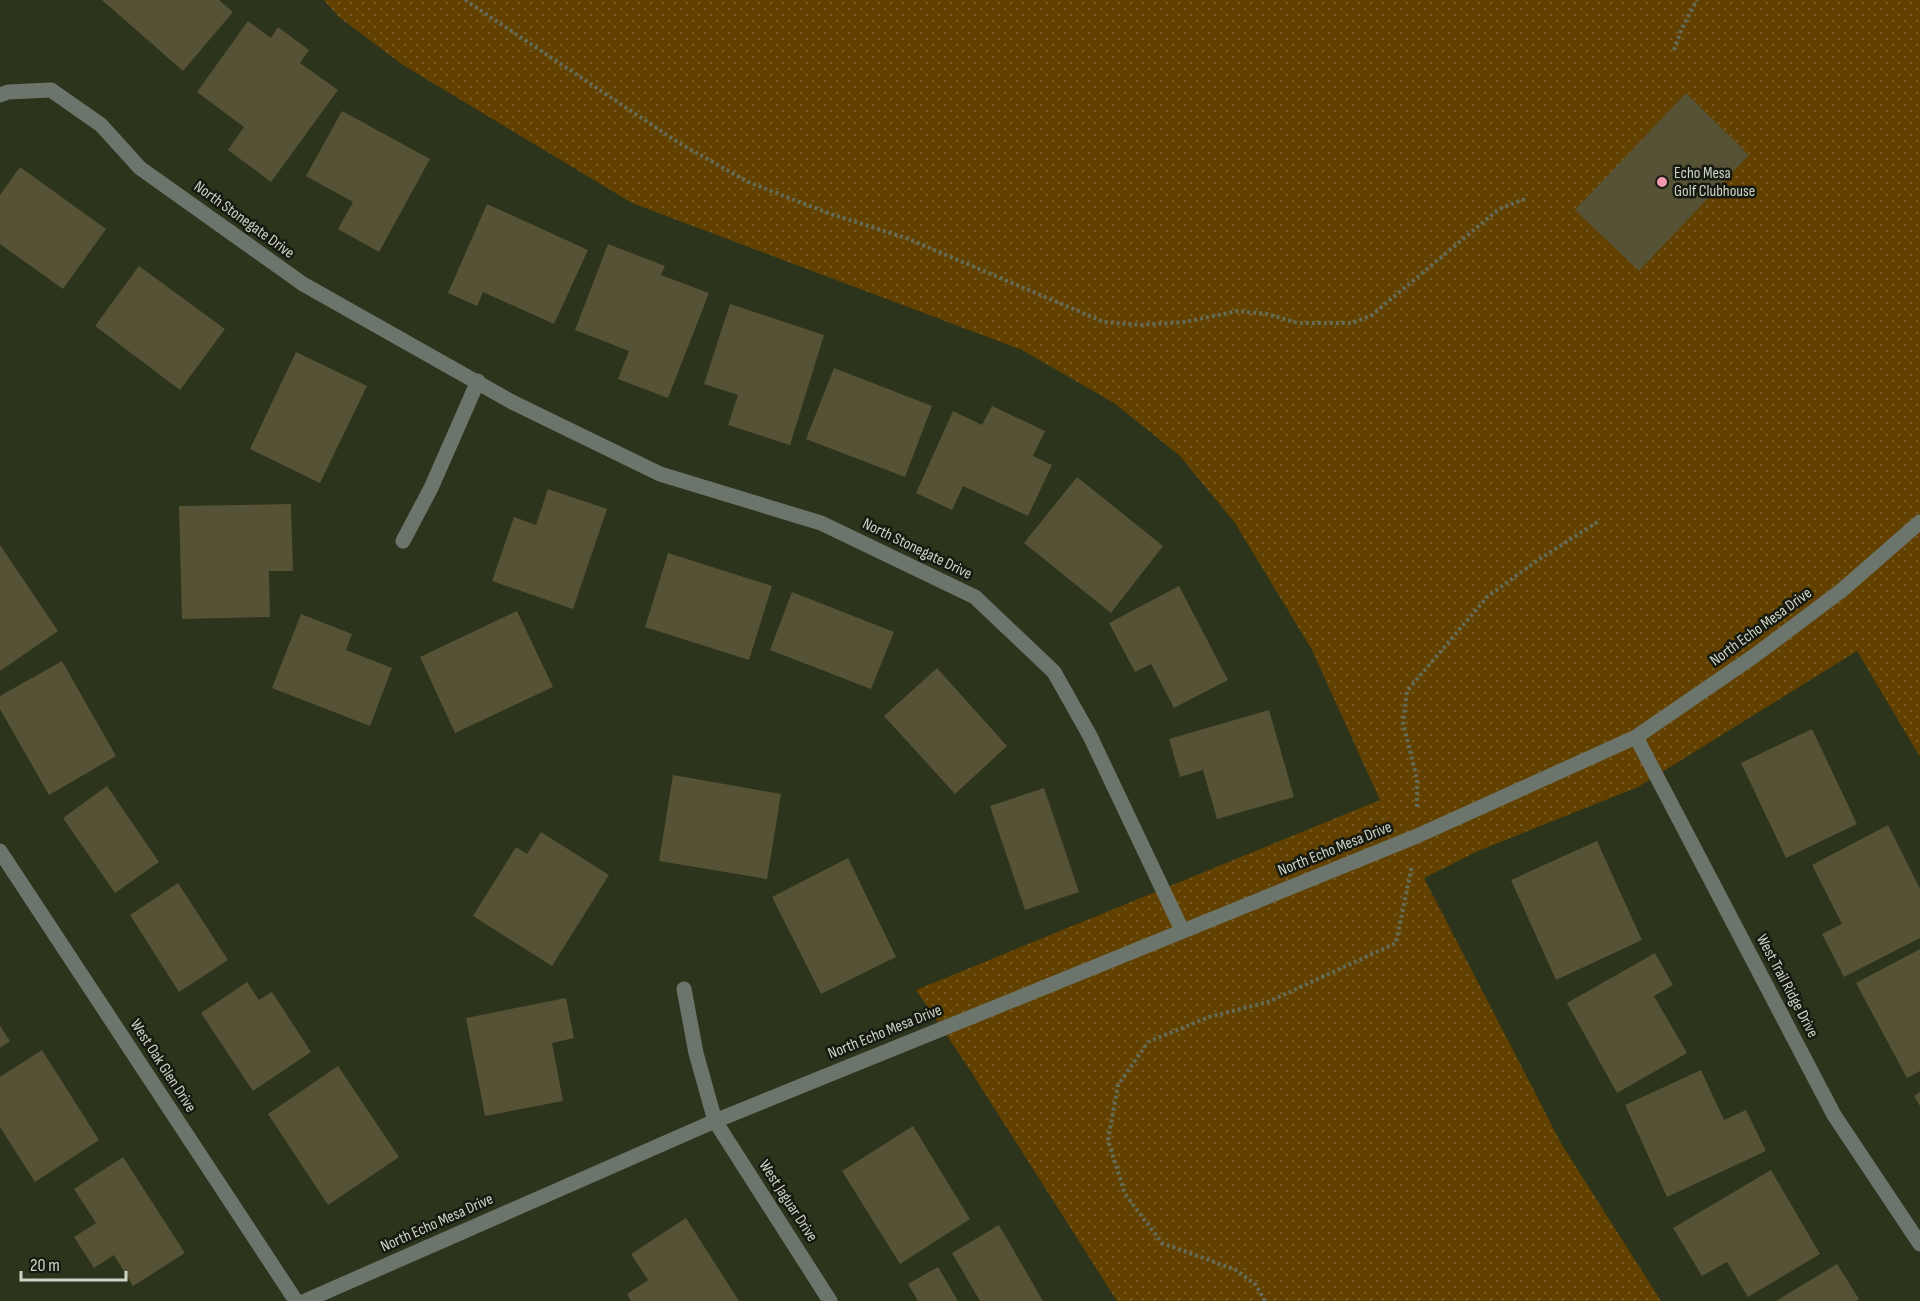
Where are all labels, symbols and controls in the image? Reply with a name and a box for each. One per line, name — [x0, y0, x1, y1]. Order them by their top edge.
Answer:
place label: Echo Mesa Golf Clubhouse — [1674, 164, 1755, 201]
marker: Echo Mesa Golf Clubhouse — [1655, 175, 1669, 189]
street label: North Stonegate Drive — [190, 177, 298, 263]
street label: North Stonegate Drive — [859, 514, 975, 584]
street label: North Echo Mesa Drive — [1706, 584, 1816, 670]
street label: North Echo Mesa Drive — [1275, 818, 1395, 880]
street label: West Trail Ridge Drive — [1752, 931, 1822, 1041]
street label: North Echo Mesa Drive — [825, 1001, 945, 1063]
street label: West Oak Glen Drive — [126, 1016, 200, 1116]
street label: West Jaguar Drive — [755, 1157, 821, 1245]
street label: North Echo Mesa Drive — [378, 1190, 496, 1256]
scale bar — [21, 1244, 126, 1282]
text: 20 m — [30, 1255, 60, 1276]

